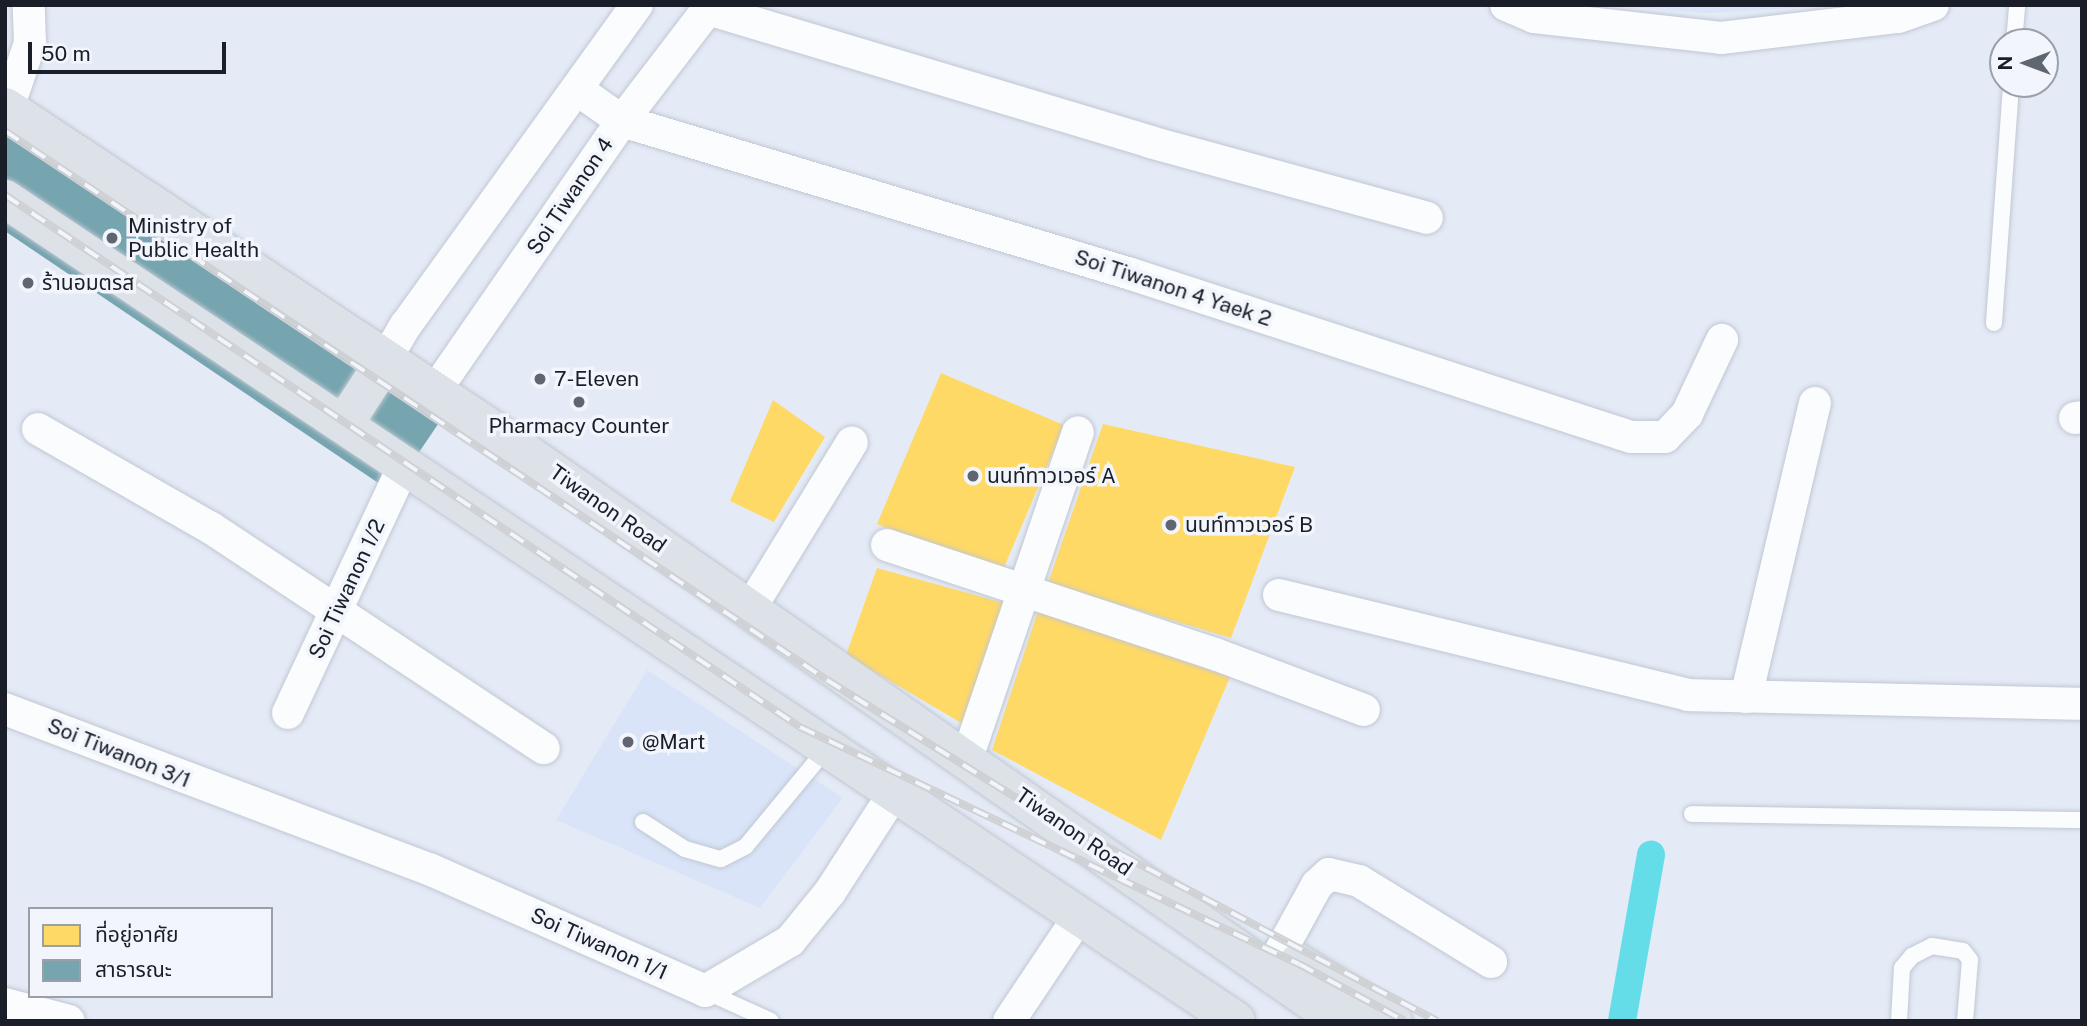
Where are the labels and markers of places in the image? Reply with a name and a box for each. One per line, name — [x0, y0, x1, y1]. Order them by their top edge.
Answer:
place label: Ministry of Public Health — [128, 213, 259, 263]
marker: Ministry of Public Health — [102, 228, 122, 248]
place label: ร้านอมตรส — [42, 270, 134, 296]
marker: ร้านอมตรส — [20, 275, 36, 291]
place label: 7-Eleven — [554, 366, 639, 392]
marker: 7-Eleven — [532, 371, 548, 387]
marker: Pharmacy Counter — [571, 394, 587, 410]
place label: Pharmacy Counter — [489, 413, 669, 439]
place label: นนท์ทาวเวอร์ A — [987, 463, 1116, 489]
marker: นนท์ทาวเวอร์ A — [965, 468, 981, 484]
place label: นนท์ทาวเวอร์ B — [1185, 512, 1313, 538]
marker: นนท์ทาวเวอร์ B — [1163, 517, 1179, 533]
place label: @Mart — [642, 729, 706, 755]
marker: @Mart — [620, 734, 636, 750]

